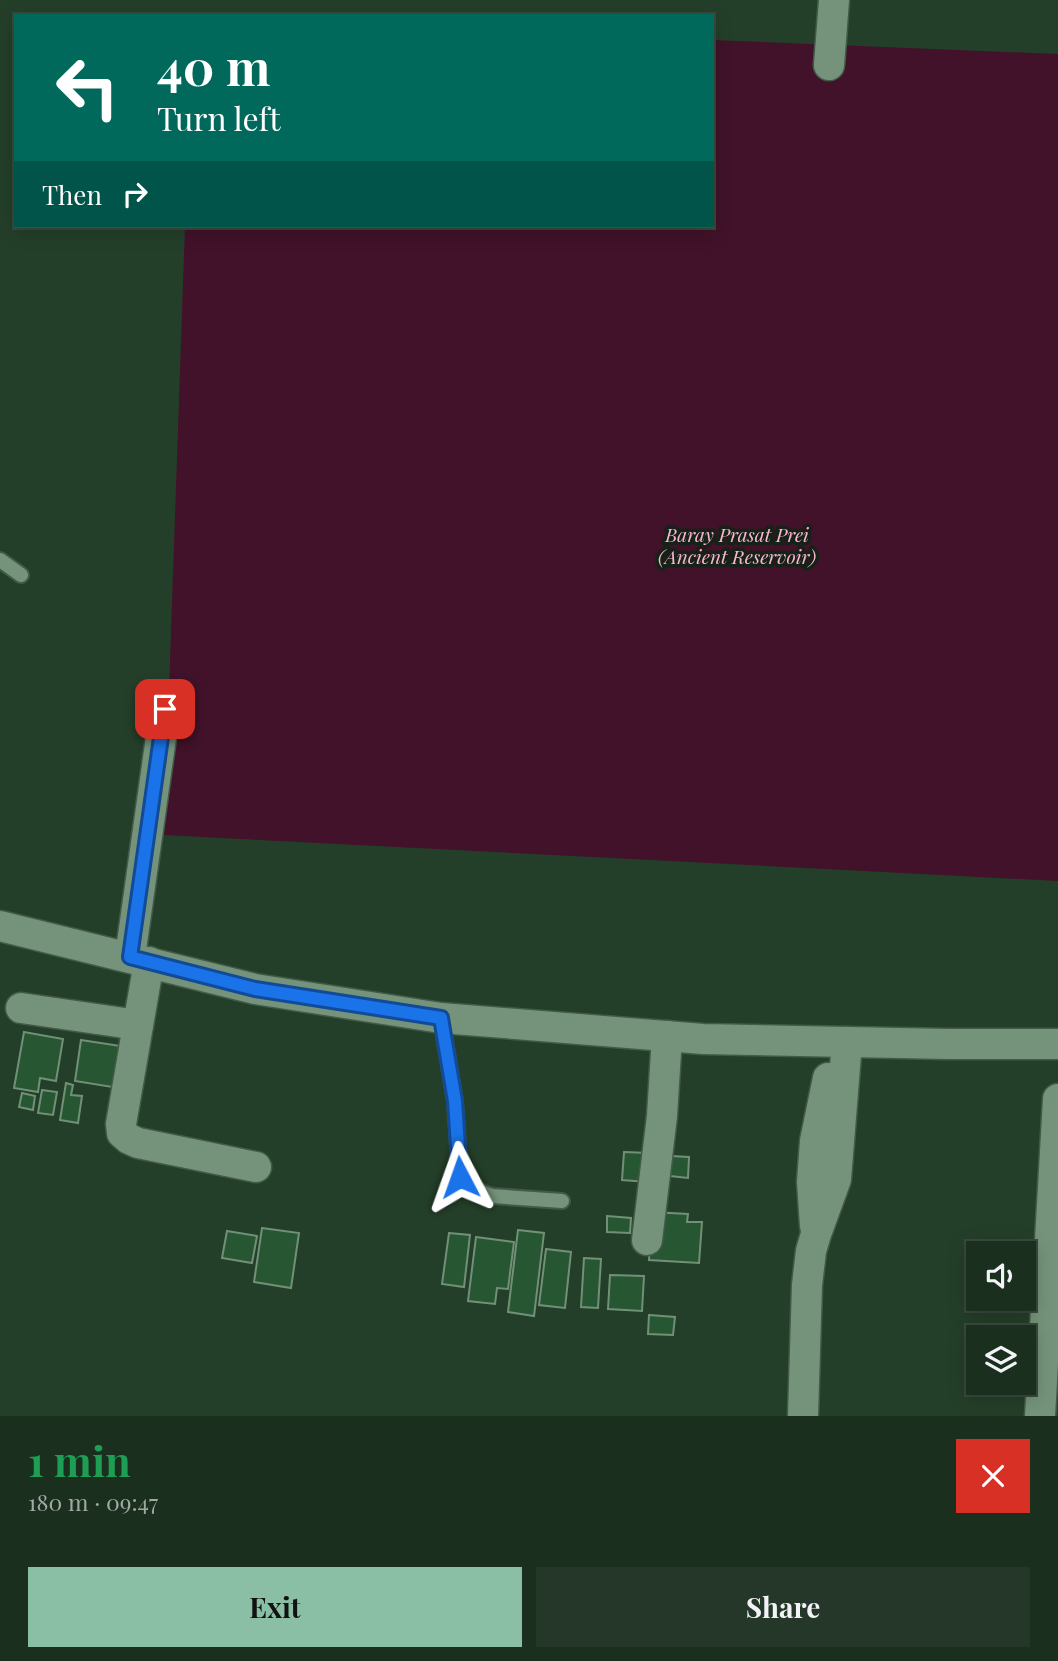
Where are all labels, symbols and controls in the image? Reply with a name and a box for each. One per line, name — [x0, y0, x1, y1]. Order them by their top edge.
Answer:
text: 40 m — [157, 33, 270, 98]
icon: left — [42, 42, 133, 133]
text: Turn left — [157, 96, 281, 139]
icon: right — [116, 175, 154, 213]
text: Then — [42, 177, 102, 212]
water label: Baray Prasat Prei (Ancient Reservoir) — [658, 521, 816, 569]
pin — [135, 679, 195, 739]
icon: arrive — [146, 690, 184, 728]
position arrow — [423, 1140, 497, 1214]
map controls — [966, 1241, 1036, 1395]
button: sound — [966, 1241, 1036, 1311]
button: layers — [966, 1325, 1036, 1395]
text: 1 min — [28, 1432, 131, 1488]
button: close — [956, 1439, 1030, 1513]
text: 180 m · 09:47 — [28, 1486, 158, 1517]
button: Exit — [28, 1567, 522, 1647]
button: Share — [536, 1567, 1030, 1647]

